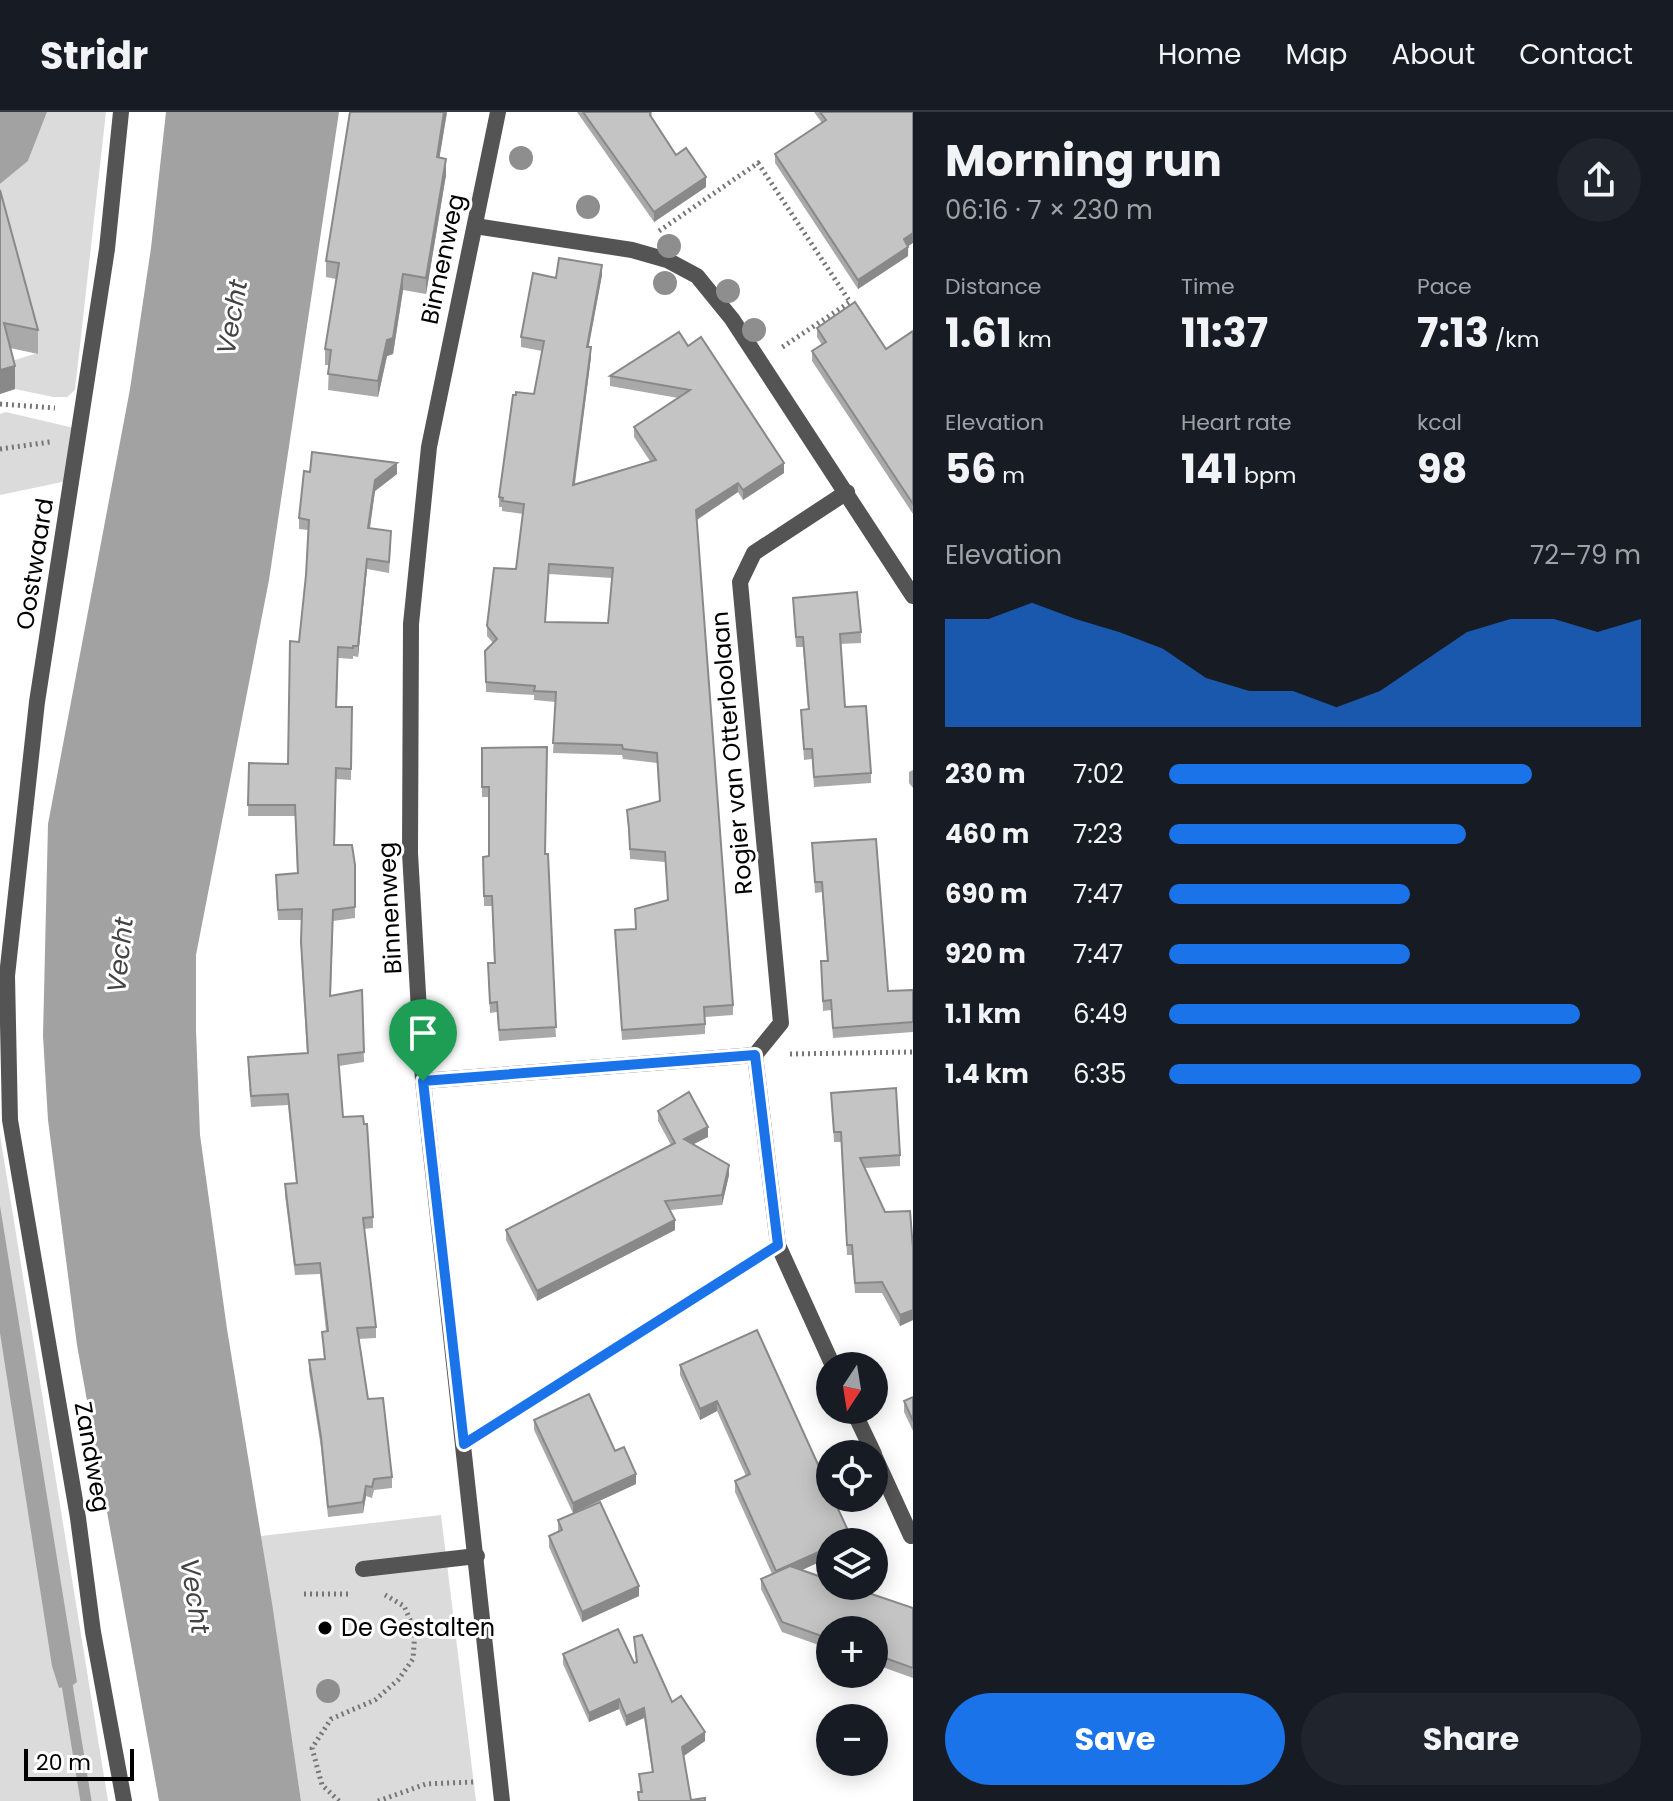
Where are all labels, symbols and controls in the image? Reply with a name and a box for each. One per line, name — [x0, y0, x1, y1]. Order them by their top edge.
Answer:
text: Stridr — [40, 29, 148, 82]
text: Home — [1158, 35, 1241, 74]
text: Map — [1285, 35, 1347, 74]
text: About — [1391, 35, 1475, 74]
text: Contact — [1519, 35, 1633, 74]
text: Morning run — [945, 130, 1222, 191]
button: share — [1557, 138, 1641, 222]
street label: Binnenweg — [413, 191, 472, 327]
text: 06:16 · 7 × 230 m — [945, 192, 1153, 228]
text: Distance — [945, 271, 1041, 302]
text: Time — [1181, 271, 1235, 302]
text: Pace — [1417, 271, 1472, 302]
water label: Vecht — [208, 276, 256, 357]
text: 1.61 — [945, 305, 1012, 361]
text: 11:37 — [1181, 305, 1268, 361]
text: 7:13 — [1417, 305, 1489, 361]
text: km — [1012, 324, 1052, 355]
text: /km — [1489, 324, 1539, 355]
text: Elevation — [945, 407, 1044, 438]
text: Heart rate — [1181, 407, 1292, 438]
text: kcal — [1417, 407, 1462, 438]
text: 56 — [945, 441, 996, 497]
text: 141 — [1181, 441, 1238, 497]
text: 98 — [1417, 441, 1468, 497]
text: m — [996, 460, 1025, 491]
text: bpm — [1238, 460, 1296, 491]
street label: Oostwaard — [8, 496, 61, 632]
text: Elevation — [945, 537, 1062, 573]
text: 72–79 m — [1530, 537, 1641, 573]
street label: Rogier van Otterloolaan — [703, 610, 760, 896]
text: 230 m — [945, 756, 1026, 792]
text: 7:02 — [1073, 756, 1124, 792]
text: 460 m — [945, 816, 1029, 852]
text: 7:23 — [1073, 816, 1123, 852]
street label: Binnenweg — [370, 841, 409, 975]
text: 690 m — [945, 876, 1028, 912]
text: 7:47 — [1073, 876, 1123, 912]
water label: Vecht — [98, 915, 142, 994]
text: 920 m — [945, 936, 1026, 972]
text: 7:47 — [1073, 936, 1123, 972]
text: 1.1 km — [945, 996, 1021, 1032]
text: 6:49 — [1073, 996, 1128, 1032]
pin — [389, 999, 457, 1081]
icon: arrive — [401, 1011, 445, 1055]
text: 1.4 km — [945, 1056, 1029, 1092]
text: 6:35 — [1073, 1056, 1127, 1092]
north arrow — [816, 1352, 888, 1424]
map controls — [816, 1352, 888, 1776]
street label: Zandweg — [67, 1399, 118, 1515]
button: locate — [816, 1440, 888, 1512]
button: layers — [816, 1528, 888, 1600]
water label: Vecht — [171, 1556, 219, 1637]
place label: De Gestalten — [341, 1611, 495, 1644]
button: + — [816, 1616, 888, 1688]
marker: De Gestalten — [316, 1619, 334, 1637]
button: Save — [945, 1693, 1285, 1785]
button: Share — [1301, 1693, 1641, 1785]
button: − — [816, 1704, 888, 1776]
scale bar — [24, 1745, 134, 1781]
text: 20 m — [36, 1747, 91, 1778]

